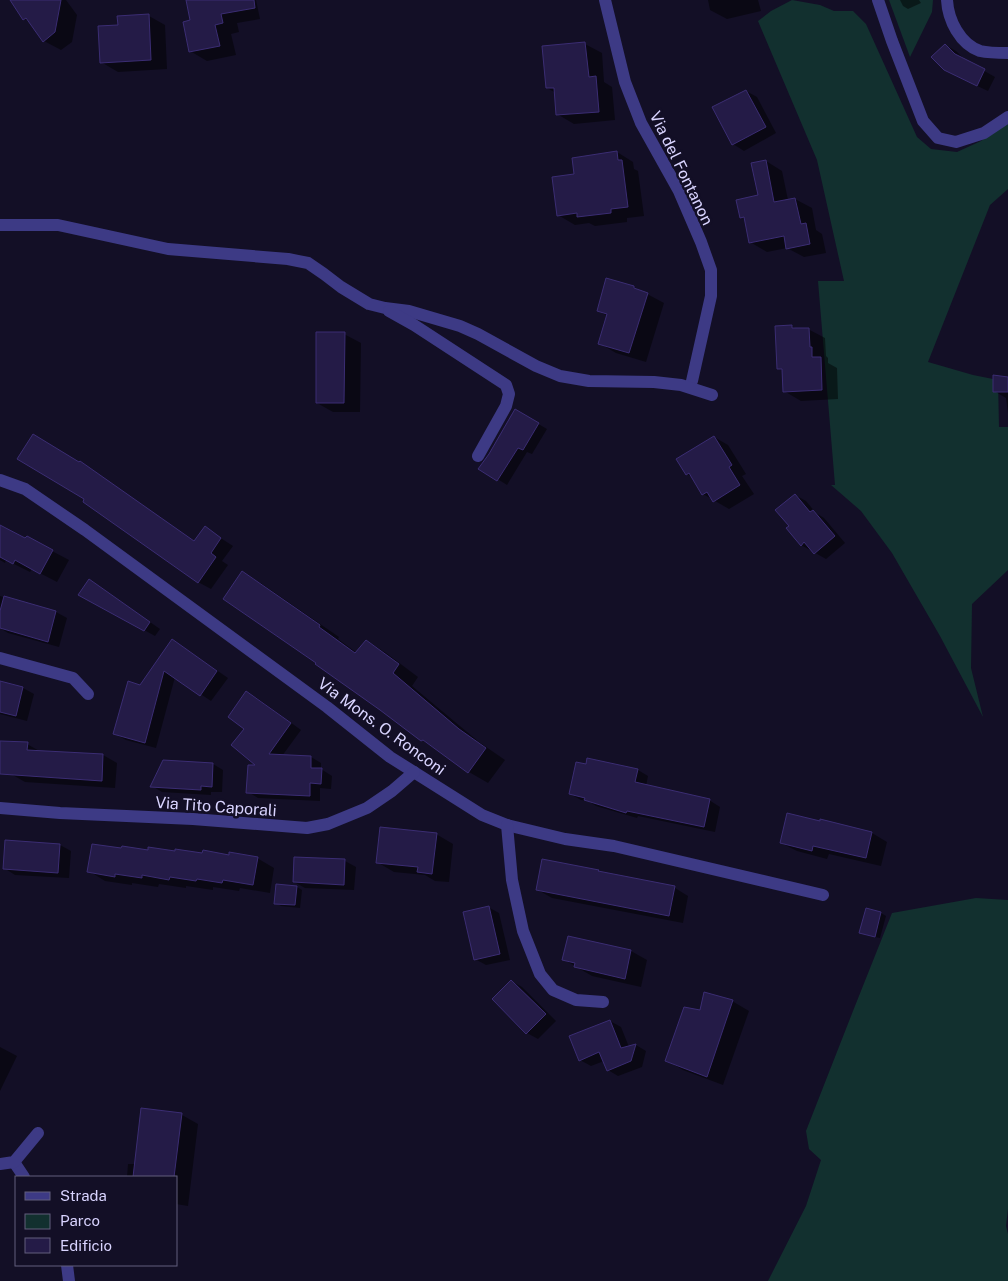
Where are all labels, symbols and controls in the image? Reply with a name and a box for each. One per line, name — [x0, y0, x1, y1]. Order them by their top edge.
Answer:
street label: Via del Fontanon — [646, 108, 717, 228]
street label: Via Mons. O. Ronconi — [314, 674, 449, 779]
street label: Via Tito Caporali — [155, 793, 277, 820]
legend — [15, 1176, 178, 1266]
text: Strada — [60, 1187, 107, 1204]
text: Parco — [60, 1212, 100, 1229]
text: Edificio — [60, 1237, 112, 1254]

